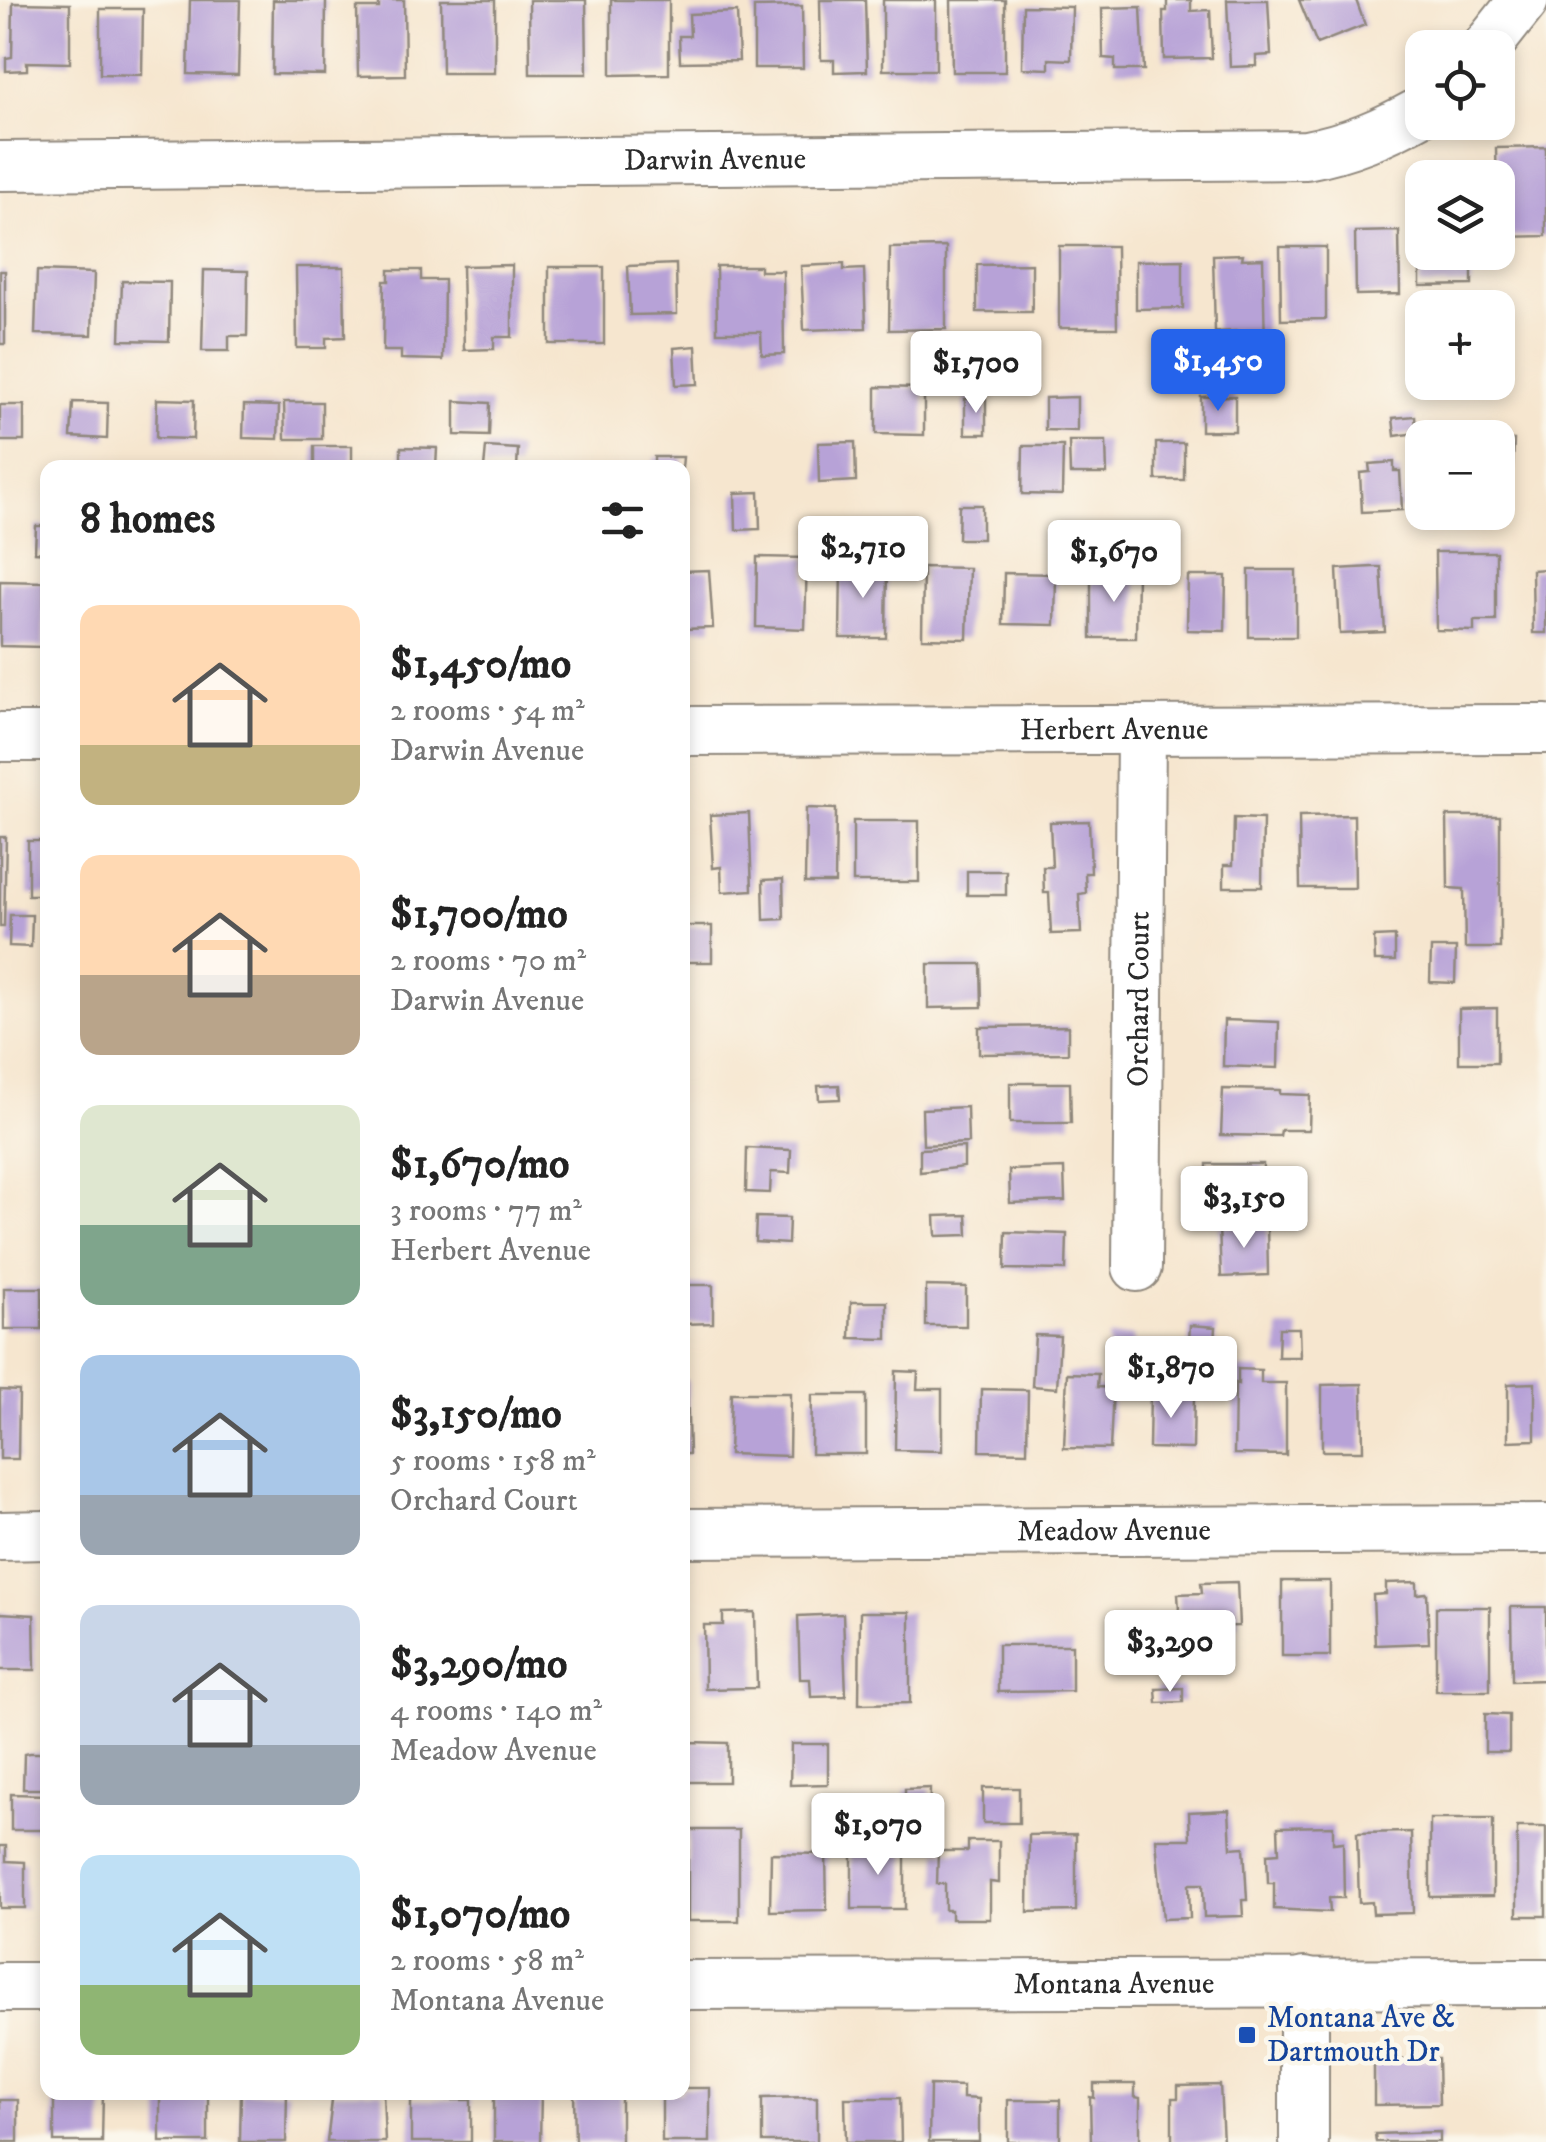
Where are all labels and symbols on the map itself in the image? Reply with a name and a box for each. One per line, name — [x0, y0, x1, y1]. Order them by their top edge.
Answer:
street label: Darwin Avenue — [624, 141, 806, 179]
pin: $1,450 — [1137, 329, 1299, 414]
pin: $1,700 — [895, 331, 1057, 416]
pin: $2,710 — [782, 516, 944, 601]
pin: $1,670 — [1033, 520, 1195, 605]
street label: Herbert Avenue — [1020, 711, 1208, 749]
street label: Orchard Court — [1120, 911, 1158, 1087]
pin: $3,150 — [1163, 1166, 1325, 1251]
pin: $1,870 — [1090, 1336, 1252, 1421]
street label: Meadow Avenue — [1017, 1512, 1211, 1550]
pin: $3,290 — [1089, 1610, 1251, 1695]
pin: $1,070 — [797, 1793, 959, 1878]
street label: Montana Avenue — [1014, 1965, 1214, 2003]
place label: Montana Ave & Dartmouth Dr — [1267, 2000, 1455, 2071]
marker: Montana Ave & Dartmouth Dr — [1236, 2024, 1258, 2046]

